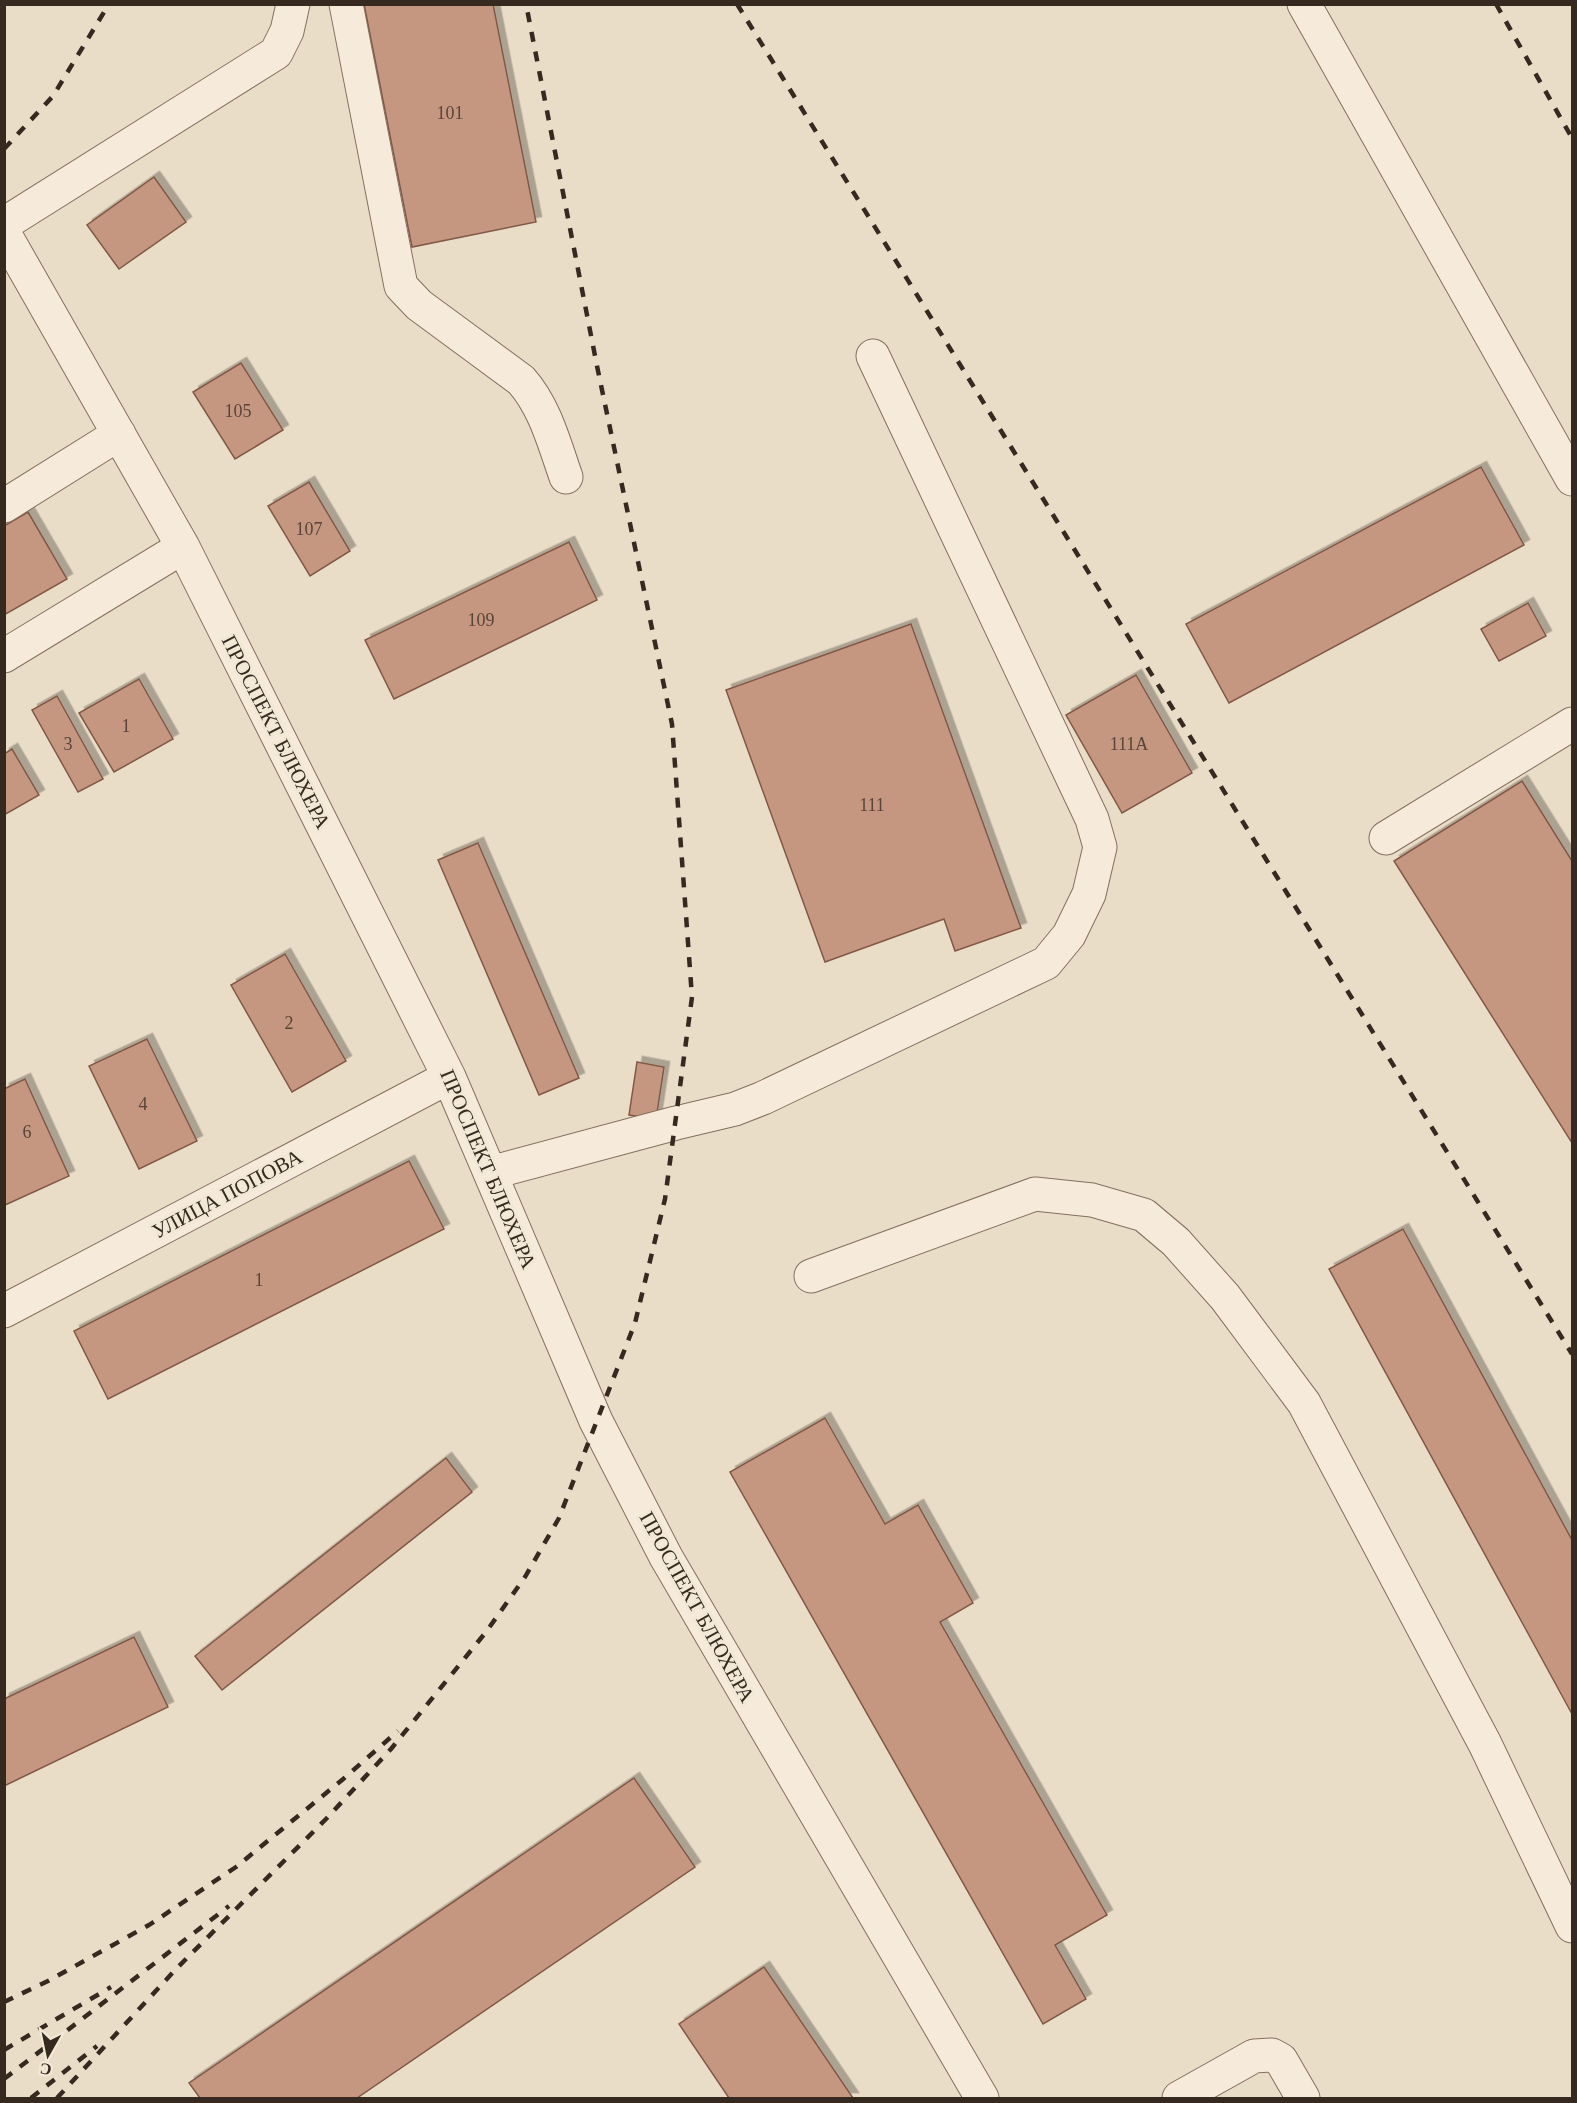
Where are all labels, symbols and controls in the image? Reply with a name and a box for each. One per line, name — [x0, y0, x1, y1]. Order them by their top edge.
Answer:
house number: 101 — [437, 103, 464, 123]
house number: 105 — [225, 401, 252, 421]
house number: 107 — [296, 519, 323, 539]
house number: 109 — [468, 610, 495, 630]
street label: ПРОСПЕКТ БЛЮХЕРА — [217, 631, 336, 834]
house number: 1 — [122, 716, 131, 736]
house number: 3 — [64, 734, 73, 754]
house number: 111А — [1110, 734, 1148, 754]
house number: 111 — [859, 795, 885, 815]
house number: 2 — [285, 1013, 294, 1033]
street label: ПРОСПЕКТ БЛЮХЕРА — [435, 1066, 541, 1273]
house number: 4 — [139, 1094, 148, 1114]
house number: 6 — [23, 1122, 32, 1142]
street label: УЛИЦА ПОПОВА — [148, 1144, 307, 1244]
house number: 1 — [255, 1270, 264, 1290]
street label: ПРОСПЕКТ БЛЮХЕРА — [635, 1508, 760, 1707]
north arrow — [18, 2025, 78, 2085]
text: С — [39, 2060, 53, 2079]

